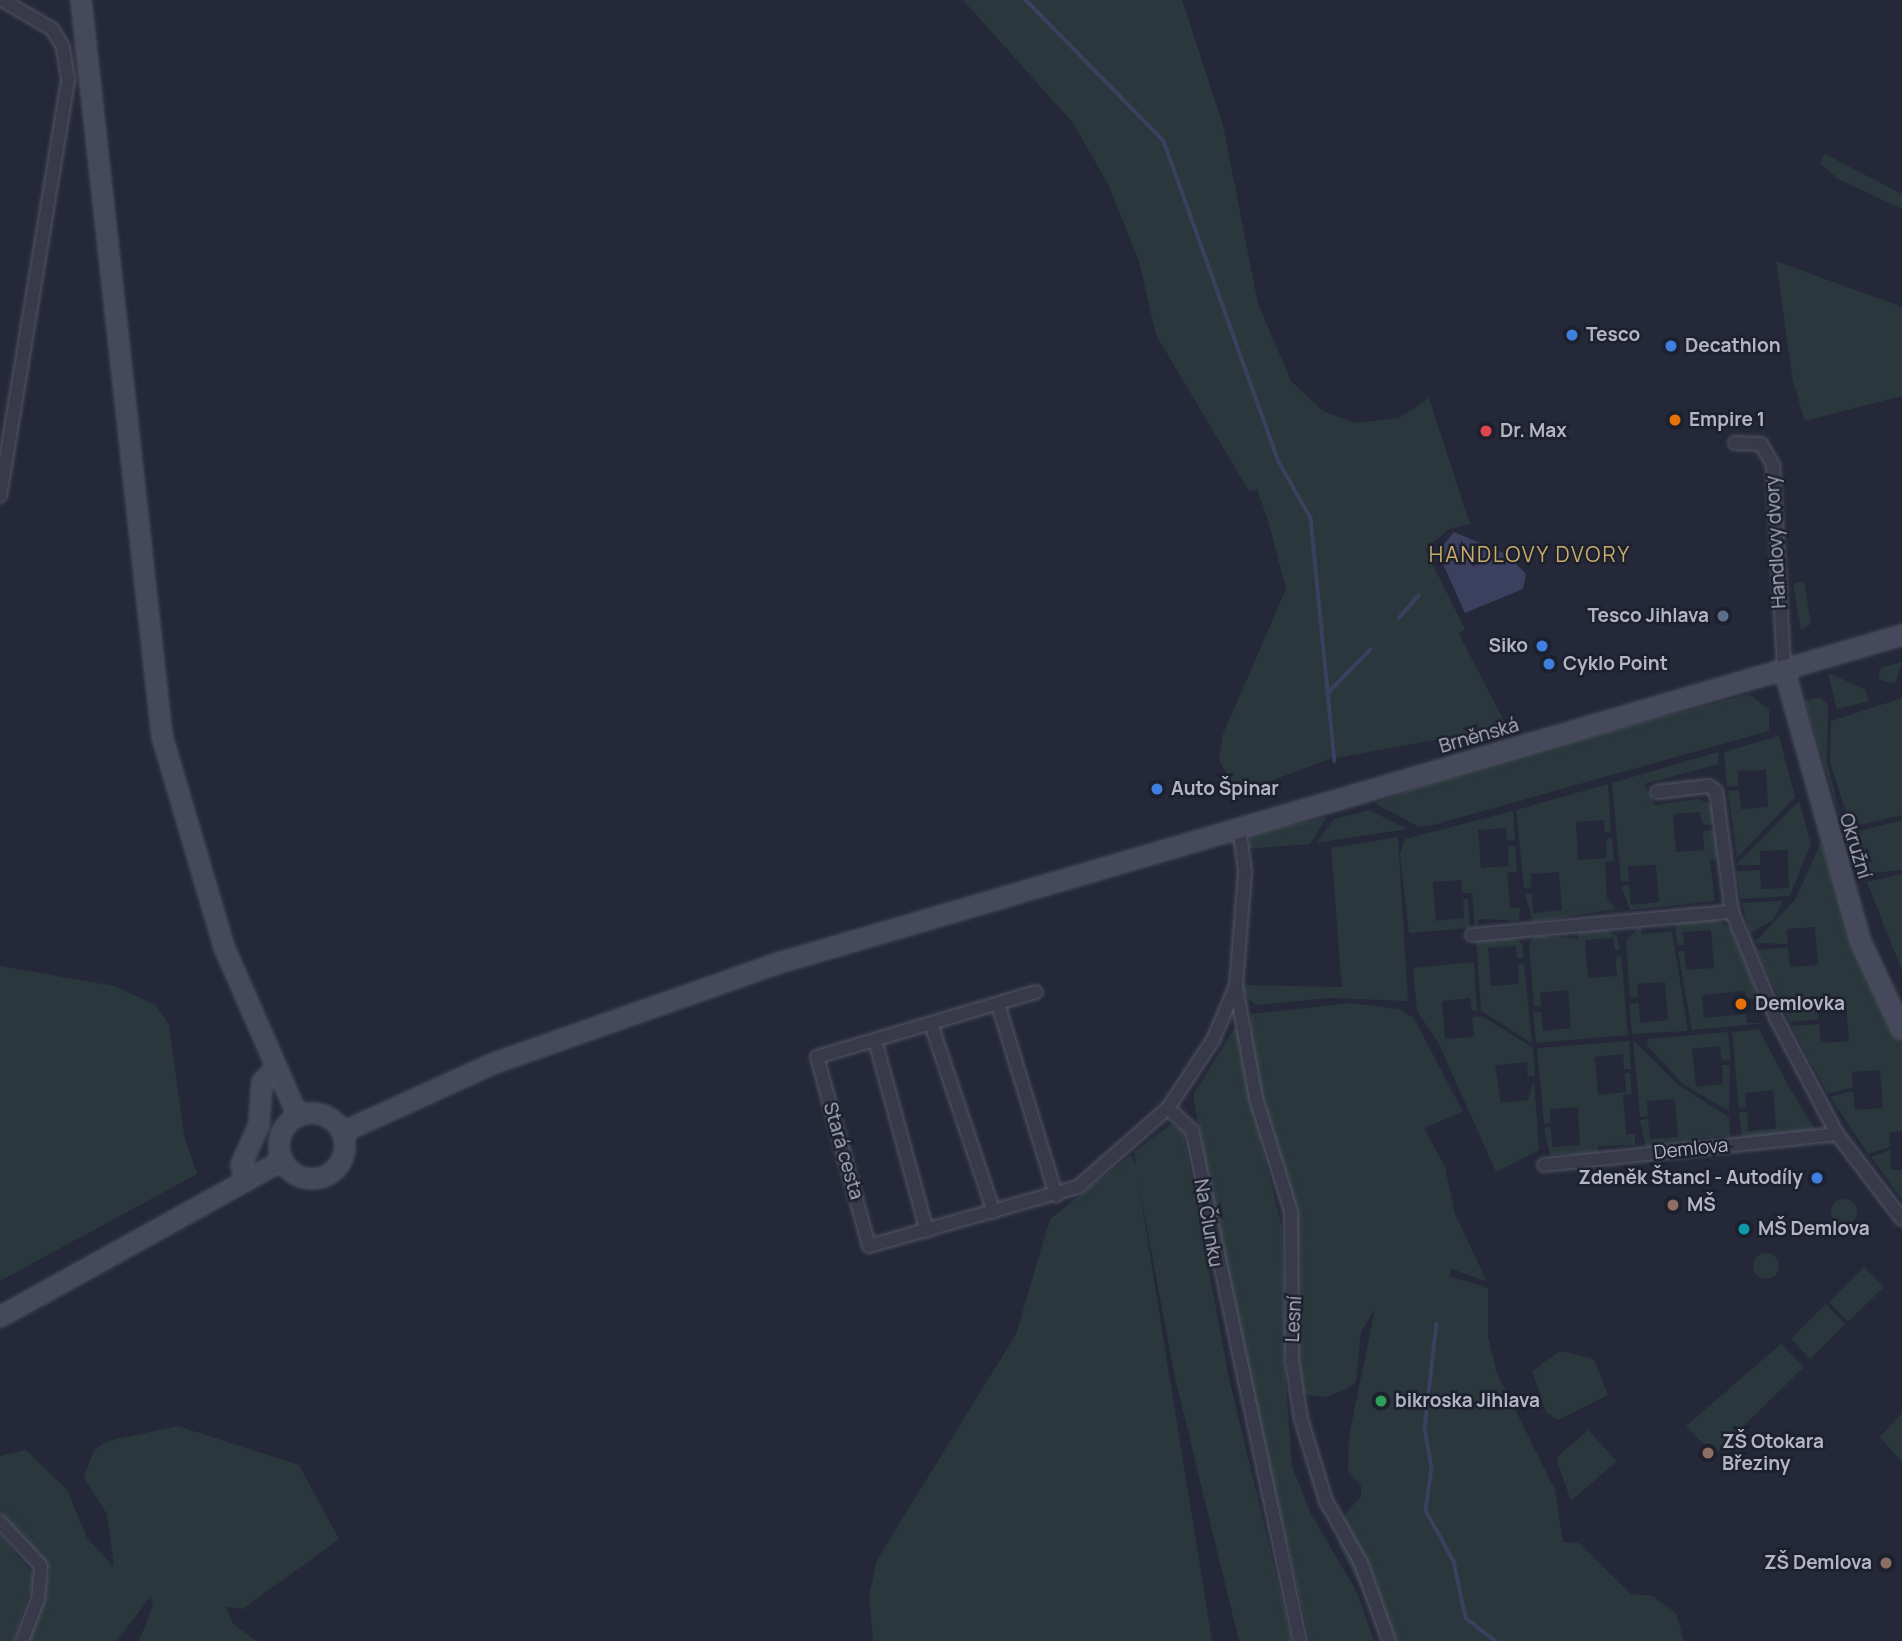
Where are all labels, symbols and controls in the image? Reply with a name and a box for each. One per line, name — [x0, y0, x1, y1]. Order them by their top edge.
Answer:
place label: Tesco — [1586, 324, 1640, 346]
marker: Tesco — [1564, 327, 1580, 343]
place label: Decathlon — [1685, 335, 1781, 357]
marker: Decathlon — [1663, 338, 1679, 354]
place label: Empire 1 — [1689, 409, 1765, 431]
marker: Empire 1 — [1667, 412, 1683, 428]
place label: Dr. Max — [1500, 420, 1567, 442]
marker: Dr. Max — [1478, 423, 1494, 439]
street label: Handlovy dvory — [1761, 475, 1791, 609]
district label: HANDLOVY DVORY — [1430, 541, 1630, 567]
place label: Tesco Jihlava — [1588, 605, 1709, 627]
marker: Tesco Jihlava — [1715, 608, 1731, 624]
place label: Siko — [1488, 635, 1528, 657]
marker: Siko — [1534, 638, 1550, 654]
place label: Cyklo Point — [1563, 653, 1668, 675]
marker: Cyklo Point — [1541, 656, 1557, 672]
street label: Brněnská — [1437, 714, 1521, 758]
place label: Auto Špinar — [1171, 778, 1279, 800]
marker: Auto Špinar — [1149, 781, 1165, 797]
street label: Okružní — [1834, 811, 1876, 881]
place label: Demlovka — [1755, 993, 1845, 1015]
marker: Demlovka — [1733, 996, 1749, 1012]
street label: Stará cesta — [818, 1100, 868, 1202]
street label: Demlova — [1653, 1134, 1729, 1164]
place label: Zdeněk Štancl - Autodíly — [1578, 1167, 1803, 1189]
marker: Zdeněk Štancl - Autodíly — [1809, 1170, 1825, 1186]
street label: Na Člunku — [1189, 1177, 1227, 1269]
place label: MŠ — [1687, 1194, 1716, 1216]
marker: MŠ — [1665, 1197, 1681, 1213]
place label: MŠ Demlova — [1758, 1218, 1870, 1240]
marker: MŠ Demlova — [1736, 1221, 1752, 1237]
street label: Lesní — [1281, 1295, 1307, 1343]
place label: bikroska Jihlava — [1395, 1390, 1540, 1412]
marker: bikroska Jihlava — [1373, 1393, 1389, 1409]
place label: ZŠ Otokara Březiny — [1722, 1431, 1824, 1475]
marker: ZŠ Otokara Březiny — [1700, 1445, 1716, 1461]
place label: ZŠ Demlova — [1764, 1552, 1872, 1574]
marker: ZŠ Demlova — [1878, 1555, 1894, 1571]

